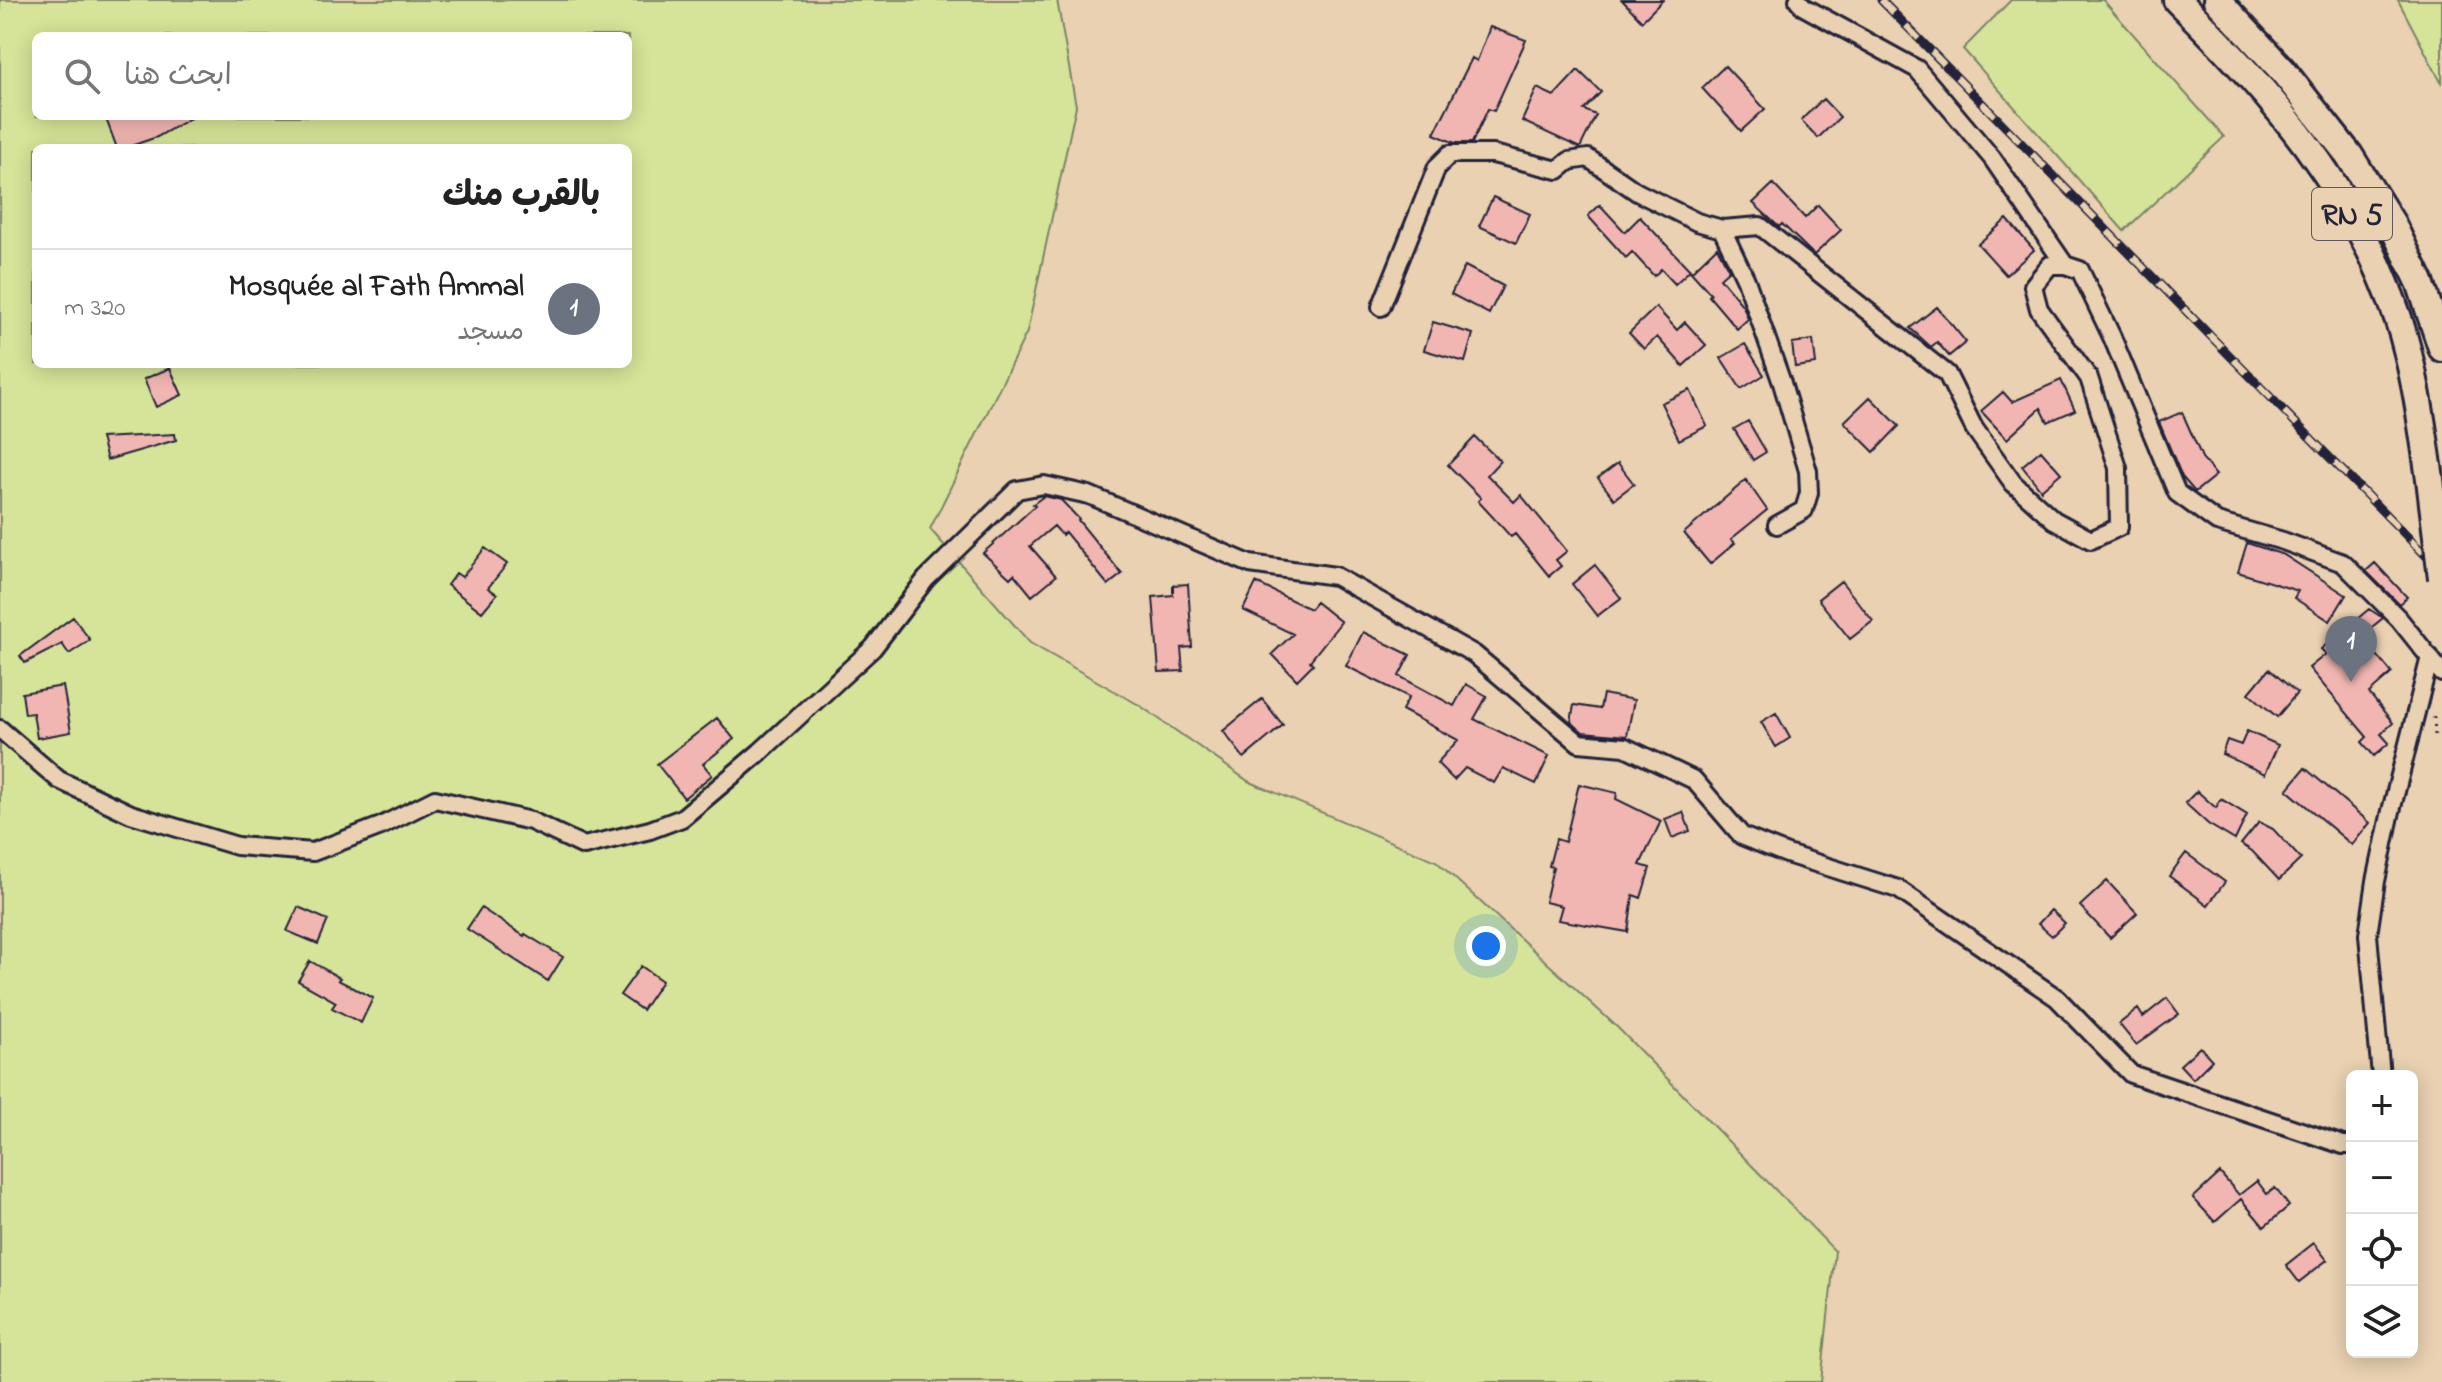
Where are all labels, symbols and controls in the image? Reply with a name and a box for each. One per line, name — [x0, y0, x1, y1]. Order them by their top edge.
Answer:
search box — [32, 32, 632, 120]
icon: search — [60, 54, 104, 98]
text: ابحث هنا — [124, 55, 232, 99]
text: بالقرب منك — [442, 172, 600, 222]
road number: RN 5 — [2312, 188, 2392, 240]
text: Mosquée al Fath Ammal — [229, 266, 524, 310]
text: 320 m — [64, 290, 126, 328]
text: 1 — [570, 290, 578, 328]
text: مسجد — [457, 314, 524, 352]
pin: 1 — [2325, 616, 2377, 682]
your location — [1466, 926, 1506, 966]
map controls — [2346, 1070, 2418, 1358]
button: + — [2346, 1070, 2418, 1142]
button: − — [2346, 1142, 2418, 1214]
button: locate — [2346, 1214, 2418, 1286]
button: layers — [2346, 1286, 2418, 1358]

